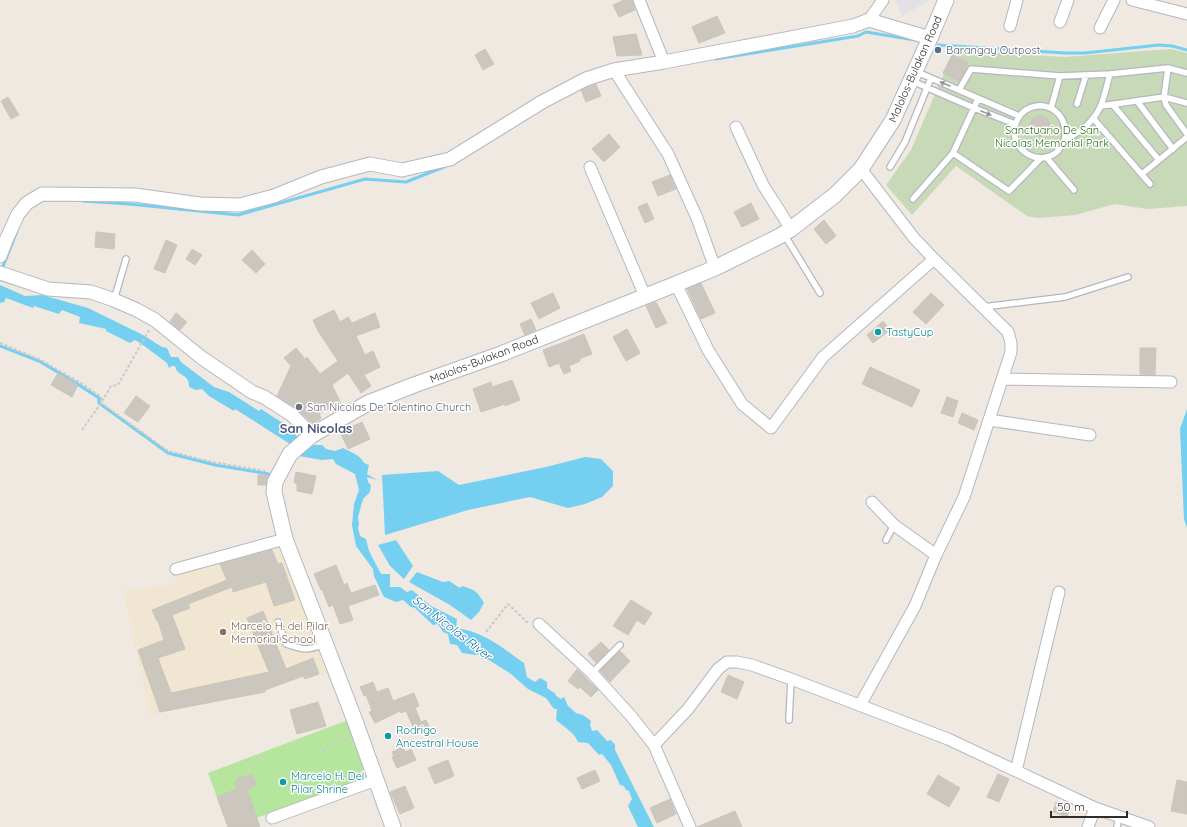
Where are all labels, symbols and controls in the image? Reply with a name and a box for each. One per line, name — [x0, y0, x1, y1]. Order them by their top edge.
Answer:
street label: Malolos-Bulakan Road — [885, 14, 945, 124]
place label: Barangay Outpost — [946, 43, 1041, 57]
marker: Barangay Outpost — [933, 45, 943, 55]
one-way arrow — [939, 81, 950, 87]
one-way arrow — [981, 110, 993, 116]
park label: Sanctuario De San Nicolas Memorial Park — [995, 123, 1109, 150]
place label: TastyCup — [886, 325, 934, 339]
marker: TastyCup — [873, 327, 883, 337]
street label: Malolos-Bulakan Road — [428, 332, 540, 386]
place label: San Nicolas De Tolentino Church — [307, 400, 471, 414]
marker: San Nicolas De Tolentino Church — [294, 402, 304, 412]
district label: San Nicolas — [280, 420, 352, 436]
water label: San Nicolas River — [410, 592, 496, 664]
place label: Marcelo H. del Pilar Memorial School — [231, 619, 329, 646]
marker: Marcelo H. del Pilar Memorial School — [218, 627, 228, 637]
place label: Rodrigo Ancestral House — [396, 723, 479, 750]
marker: Rodrigo Ancestral House — [383, 731, 393, 741]
place label: Marcelo H. Del Pilar Shrine — [291, 769, 364, 796]
marker: Marcelo H. Del Pilar Shrine — [278, 777, 288, 787]
scale bar — [1051, 793, 1127, 819]
text: 50 m — [1057, 799, 1085, 814]

